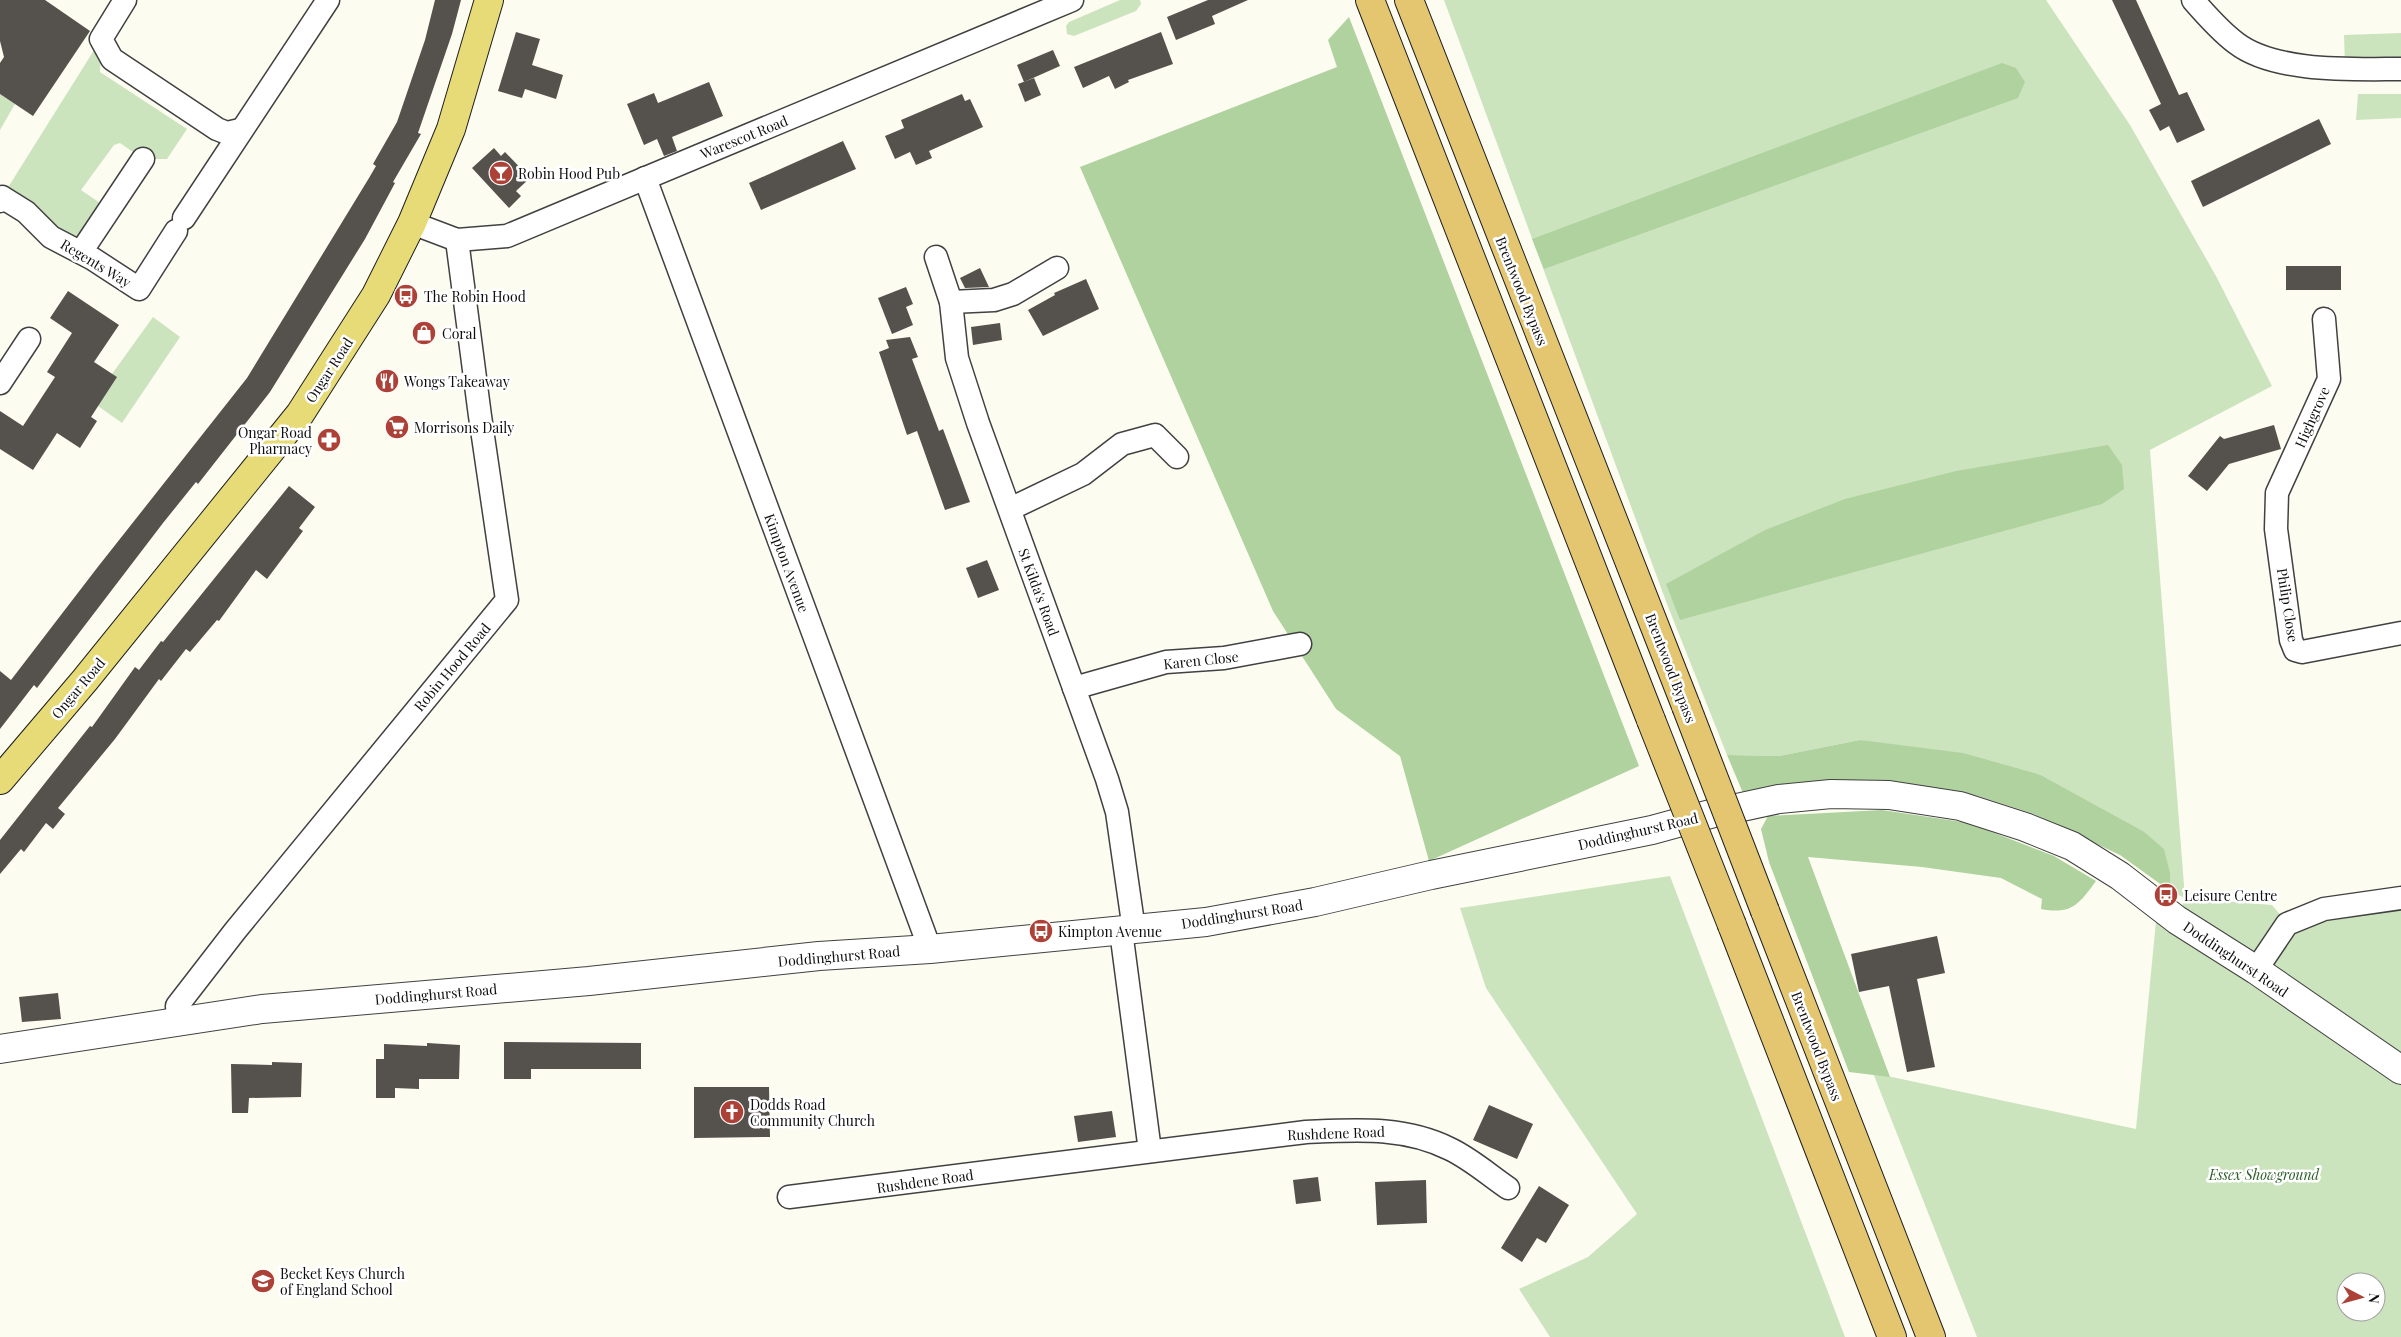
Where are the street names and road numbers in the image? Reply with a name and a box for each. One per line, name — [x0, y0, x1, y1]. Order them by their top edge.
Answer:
street label: Warescot Road — [697, 111, 791, 164]
street label: Brentwood Bypass — [1491, 234, 1553, 348]
street label: Regents Way — [57, 235, 135, 291]
street label: Ongar Road — [301, 334, 357, 406]
street label: Highgrove — [2290, 383, 2334, 451]
street label: Kimpton Avenue — [760, 511, 814, 615]
street label: St Kilda's Road — [1014, 546, 1064, 638]
street label: Philip Close — [2273, 567, 2303, 643]
street label: Brentwood Bypass — [1641, 611, 1701, 725]
street label: Robin Hood Road — [409, 619, 495, 715]
street label: Karen Close — [1162, 647, 1240, 673]
street label: Ongar Road — [47, 654, 109, 722]
street label: Doddinghurst Road — [1576, 808, 1700, 854]
street label: Doddinghurst Road — [1180, 895, 1304, 933]
street label: Doddinghurst Road — [2180, 917, 2292, 1001]
street label: Doddinghurst Road — [777, 941, 901, 971]
street label: Doddinghurst Road — [374, 979, 498, 1009]
street label: Brentwood Bypass — [1787, 989, 1847, 1103]
street label: Rushdene Road — [1287, 1122, 1385, 1144]
street label: Rushdene Road — [875, 1165, 975, 1197]

